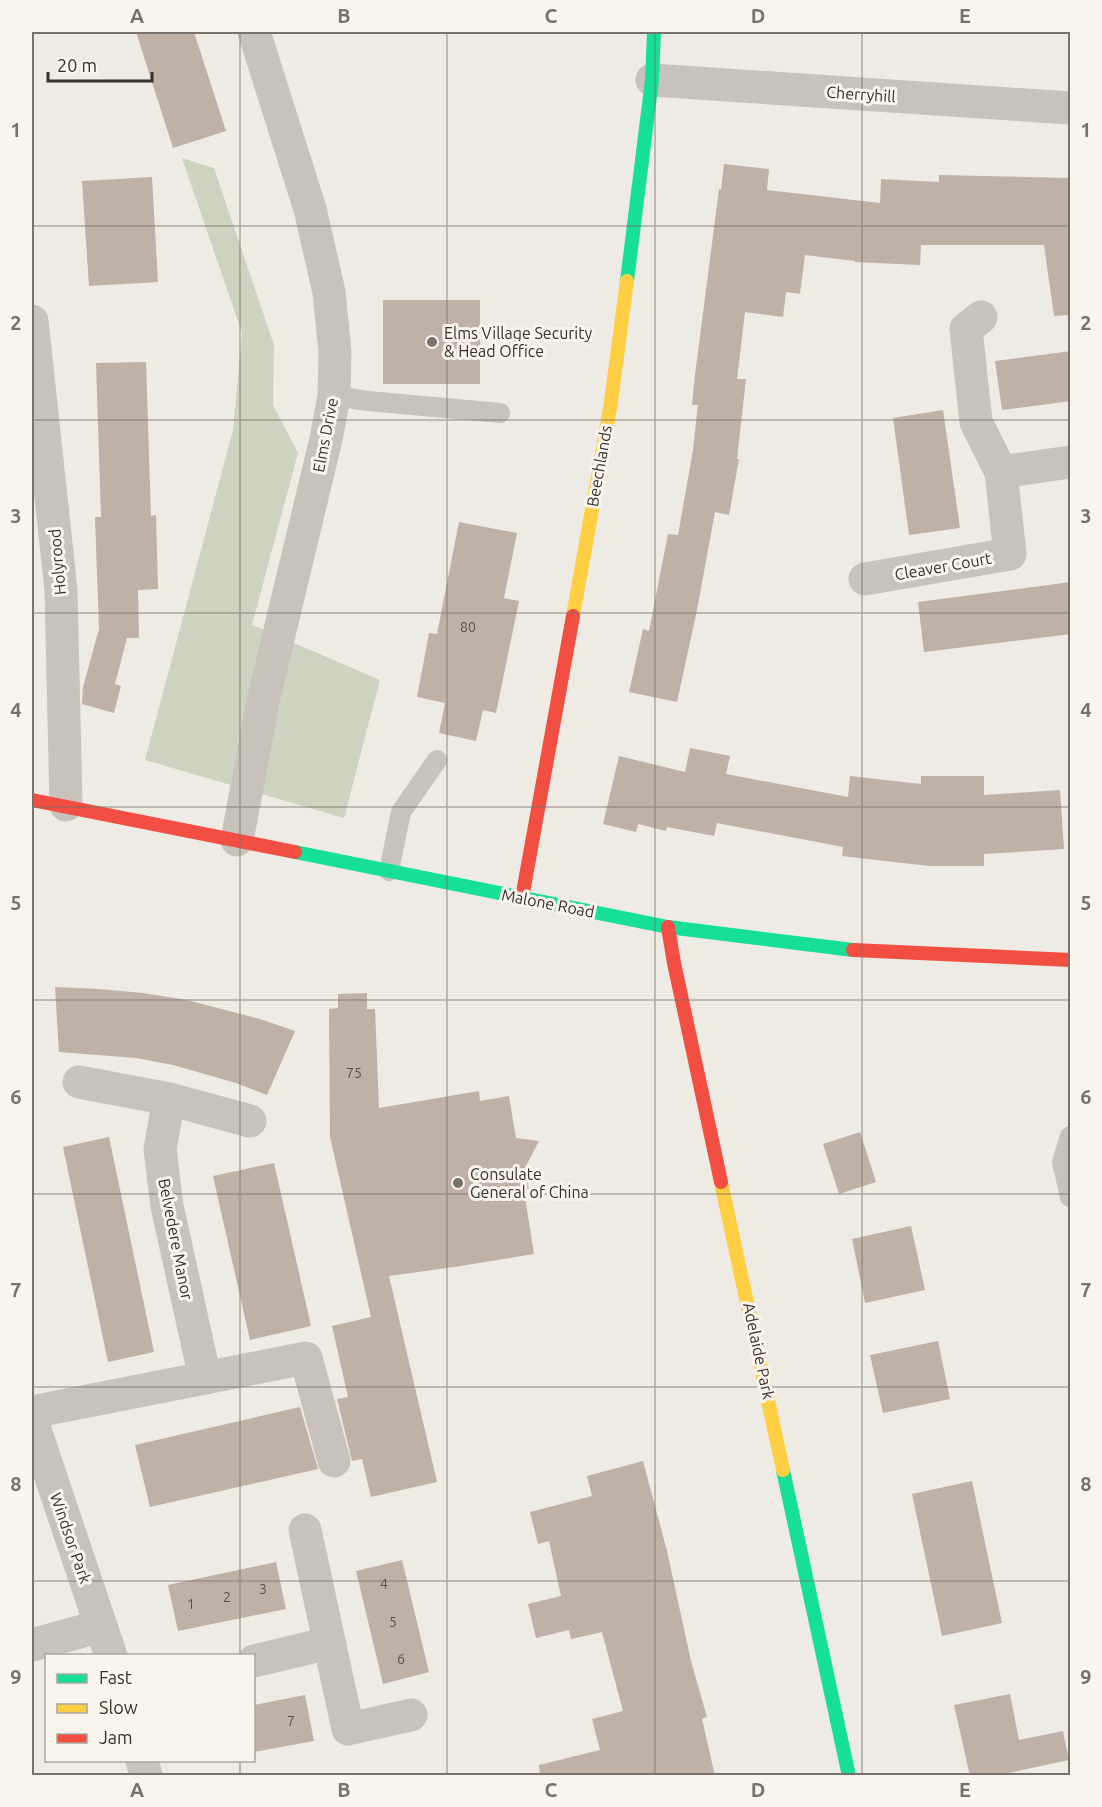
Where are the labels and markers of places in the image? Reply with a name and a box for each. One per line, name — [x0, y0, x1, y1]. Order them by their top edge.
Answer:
place label: Elms Village Security & Head Office — [444, 324, 593, 360]
marker: Elms Village Security & Head Office — [425, 335, 439, 349]
place label: Consulate General of China — [470, 1165, 589, 1201]
marker: Consulate General of China — [451, 1176, 465, 1190]

